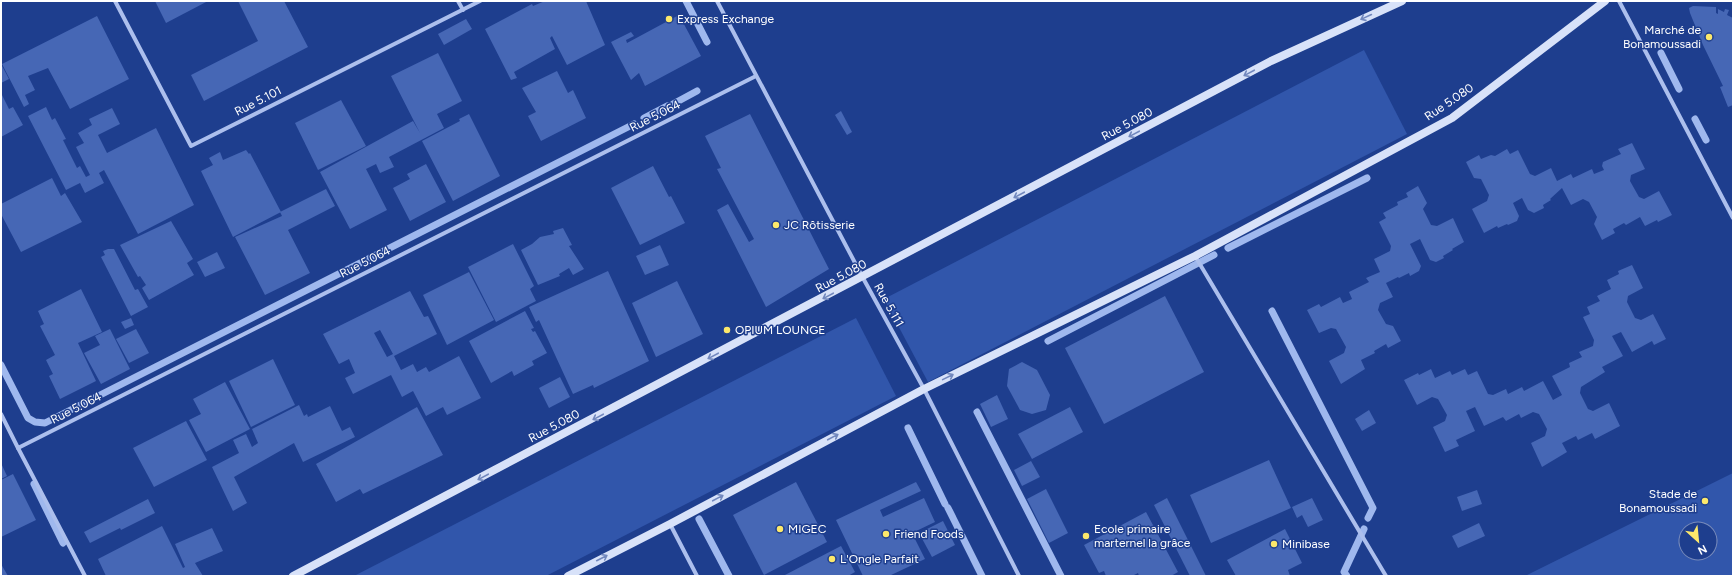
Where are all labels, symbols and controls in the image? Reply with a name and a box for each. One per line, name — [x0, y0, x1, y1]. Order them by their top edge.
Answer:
place label: Express Exchange — [677, 12, 774, 26]
marker: Express Exchange — [664, 14, 674, 24]
one-way arrow — [1361, 14, 1373, 21]
place label: Marché de Bonamoussadi — [1623, 23, 1701, 51]
marker: Marché de Bonamoussadi — [1704, 32, 1714, 42]
one-way arrow — [1243, 70, 1255, 78]
street label: Rue 5.080 — [1422, 80, 1476, 123]
street label: Rue 5.101 — [232, 83, 284, 119]
street label: Rue 5.064 — [627, 97, 683, 135]
street label: Rue 5.080 — [1099, 105, 1155, 143]
one-way arrow — [1128, 131, 1140, 138]
one-way arrow — [1013, 191, 1025, 199]
place label: JC Rôtisserie — [784, 218, 855, 232]
marker: JC Rôtisserie — [771, 220, 781, 230]
street label: Rue 5.064 — [337, 243, 393, 281]
street label: Rue 5.080 — [813, 257, 869, 295]
street label: Rue 5.111 — [871, 281, 907, 329]
one-way arrow — [822, 293, 834, 300]
place label: OPIUM LOUNGE — [735, 323, 825, 337]
marker: OPIUM LOUNGE — [722, 325, 732, 335]
one-way arrow — [707, 353, 719, 361]
one-way arrow — [941, 373, 953, 380]
street label: Rue 5.064 — [48, 389, 104, 427]
street label: Rue 5.080 — [526, 407, 582, 445]
one-way arrow — [592, 414, 604, 421]
one-way arrow — [826, 433, 838, 441]
one-way arrow — [477, 474, 489, 482]
place label: Stade de Bonamoussadi — [1619, 487, 1697, 515]
one-way arrow — [712, 494, 724, 502]
marker: Stade de Bonamoussadi — [1700, 496, 1710, 506]
north arrow — [1678, 521, 1718, 561]
place label: MIGEC — [788, 522, 827, 536]
place label: Ecole primaire marternel la grâce — [1094, 522, 1191, 550]
marker: MIGEC — [775, 524, 785, 534]
place label: Friend Foods — [894, 527, 964, 541]
marker: Friend Foods — [881, 529, 891, 539]
marker: Ecole primaire marternel la grâce — [1081, 531, 1091, 541]
place label: Minibase — [1282, 537, 1330, 551]
marker: Minibase — [1269, 539, 1279, 549]
text: N — [1696, 542, 1709, 557]
place label: L'Ongle Parfait — [840, 552, 919, 566]
one-way arrow — [596, 554, 608, 561]
marker: L'Ongle Parfait — [827, 554, 837, 564]

